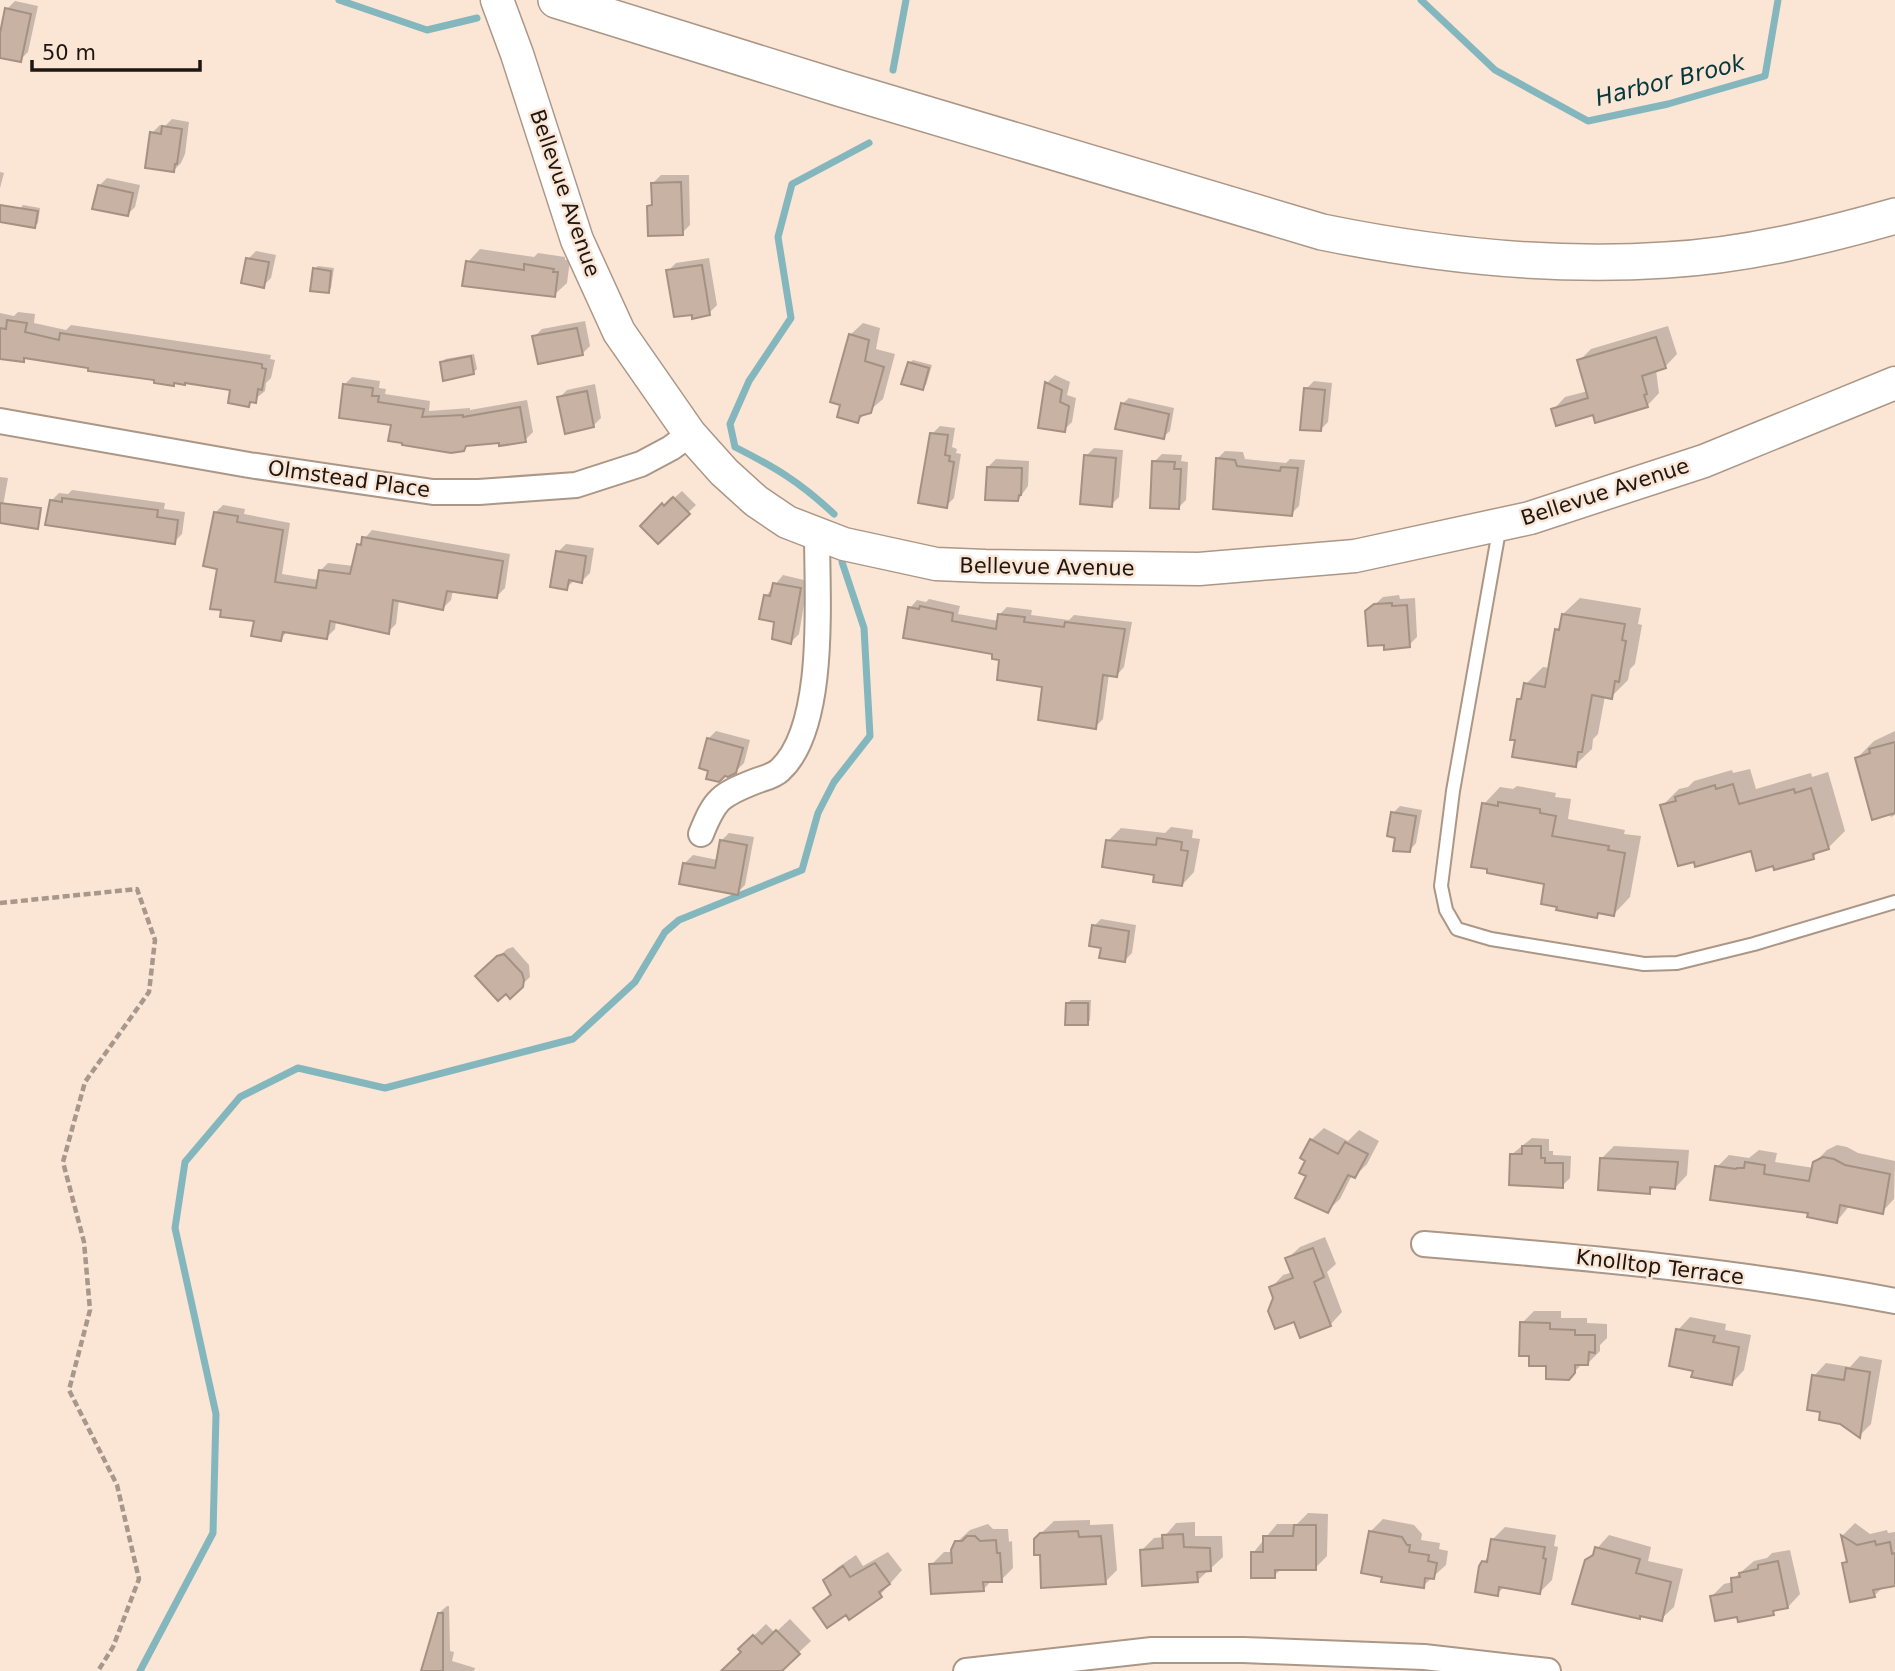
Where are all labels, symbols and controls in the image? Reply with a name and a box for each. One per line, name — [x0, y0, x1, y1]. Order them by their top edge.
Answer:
scale bar — [32, 28, 200, 72]
text: 50 m — [42, 41, 96, 65]
water label: Harbor Brook — [1593, 48, 1749, 111]
street label: Bellevue Avenue — [525, 106, 605, 280]
street label: Bellevue Avenue — [1518, 454, 1692, 530]
street label: Olmstead Place — [266, 456, 432, 502]
street label: Bellevue Avenue — [959, 553, 1135, 581]
street label: Knolltop Terrace — [1575, 1245, 1745, 1289]

